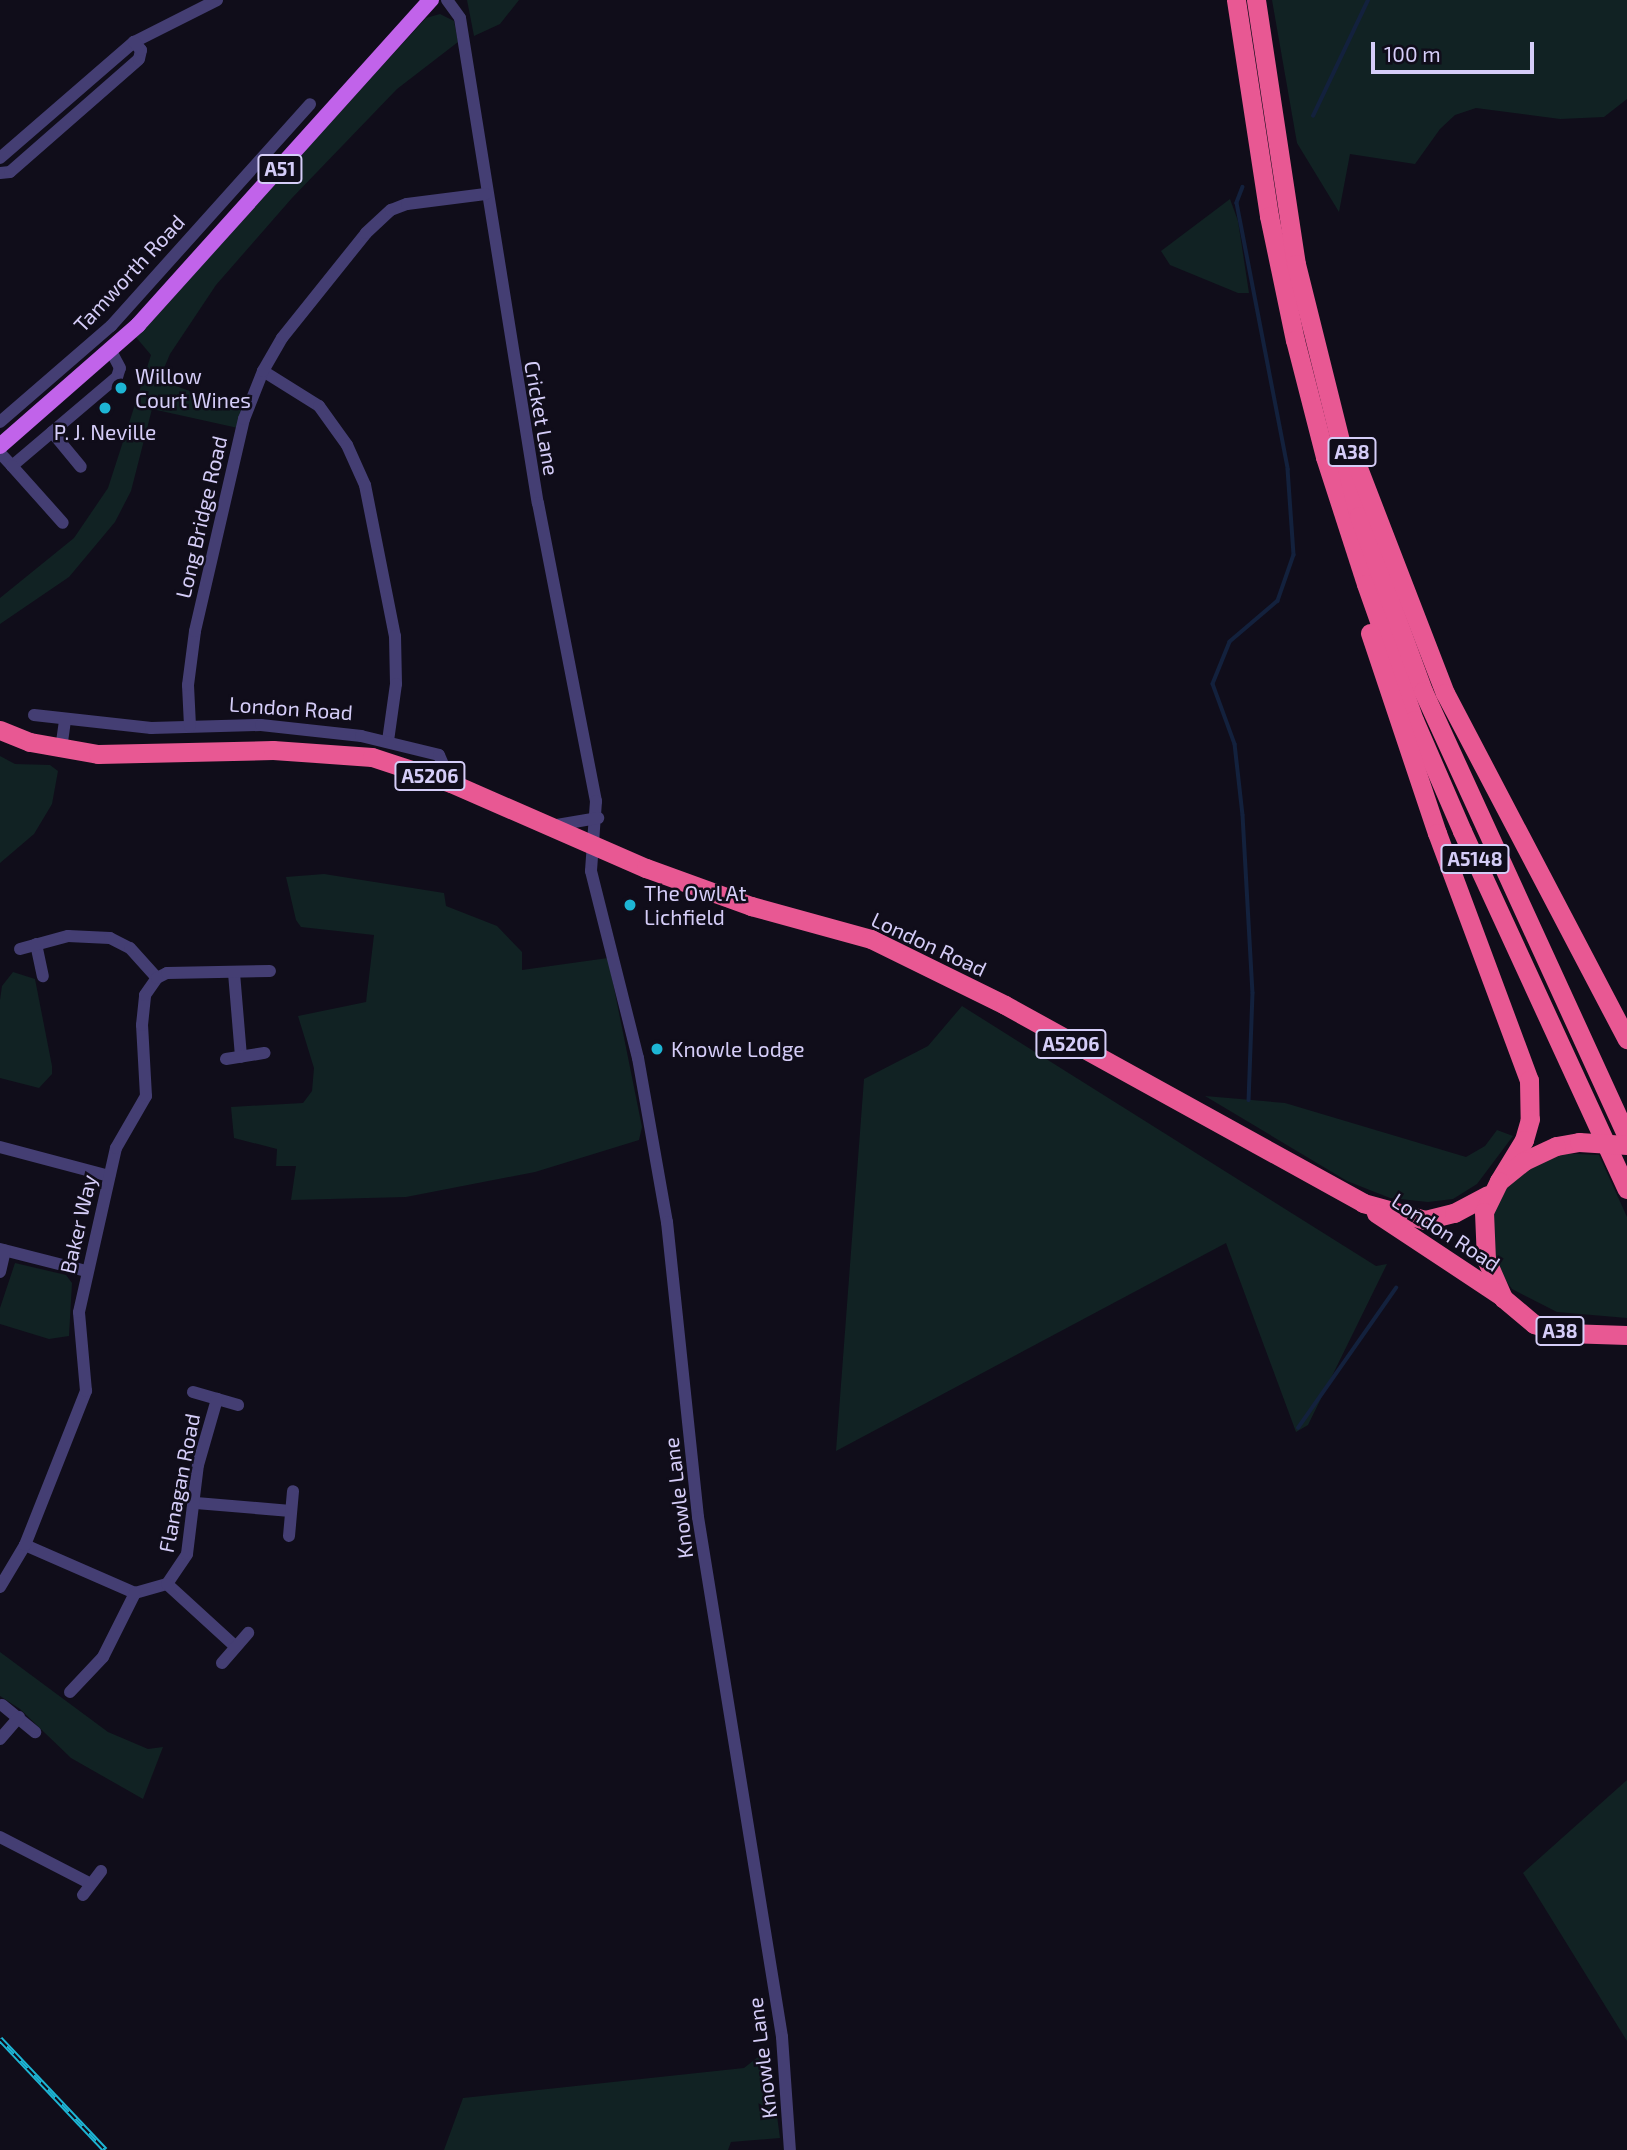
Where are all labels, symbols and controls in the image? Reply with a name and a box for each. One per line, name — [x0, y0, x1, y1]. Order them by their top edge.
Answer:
scale bar — [1375, 28, 1538, 72]
text: 100 m — [1384, 41, 1441, 66]
road number: A51 — [257, 154, 303, 184]
street label: Tamworth Road — [68, 209, 190, 337]
street label: Cricket Lane — [520, 359, 564, 477]
place label: Willow Court Wines — [135, 363, 251, 413]
marker: Willow Court Wines — [113, 380, 129, 396]
marker: P. J. Neville — [97, 400, 113, 416]
place label: P. J. Neville — [54, 419, 156, 445]
street label: Long Bridge Road — [170, 433, 232, 601]
road number: A38 — [1326, 436, 1378, 467]
street label: London Road — [228, 691, 354, 725]
road number: A5206 — [393, 761, 467, 792]
road number: A5148 — [1440, 844, 1510, 874]
place label: The Owl At Lichfield — [644, 880, 747, 930]
marker: The Owl At Lichfield — [622, 897, 638, 913]
street label: London Road — [867, 906, 991, 982]
road number: A5206 — [1034, 1028, 1108, 1060]
place label: Knowle Lodge — [671, 1036, 805, 1062]
marker: Knowle Lodge — [649, 1041, 665, 1057]
street label: Baker Way — [54, 1172, 102, 1276]
street label: London Road — [1387, 1188, 1505, 1276]
road number: A38 — [1534, 1316, 1586, 1346]
street label: Flanagan Road — [153, 1411, 205, 1555]
street label: Knowle Lane — [658, 1436, 698, 1560]
street label: Knowle Lane — [742, 1996, 782, 2120]

